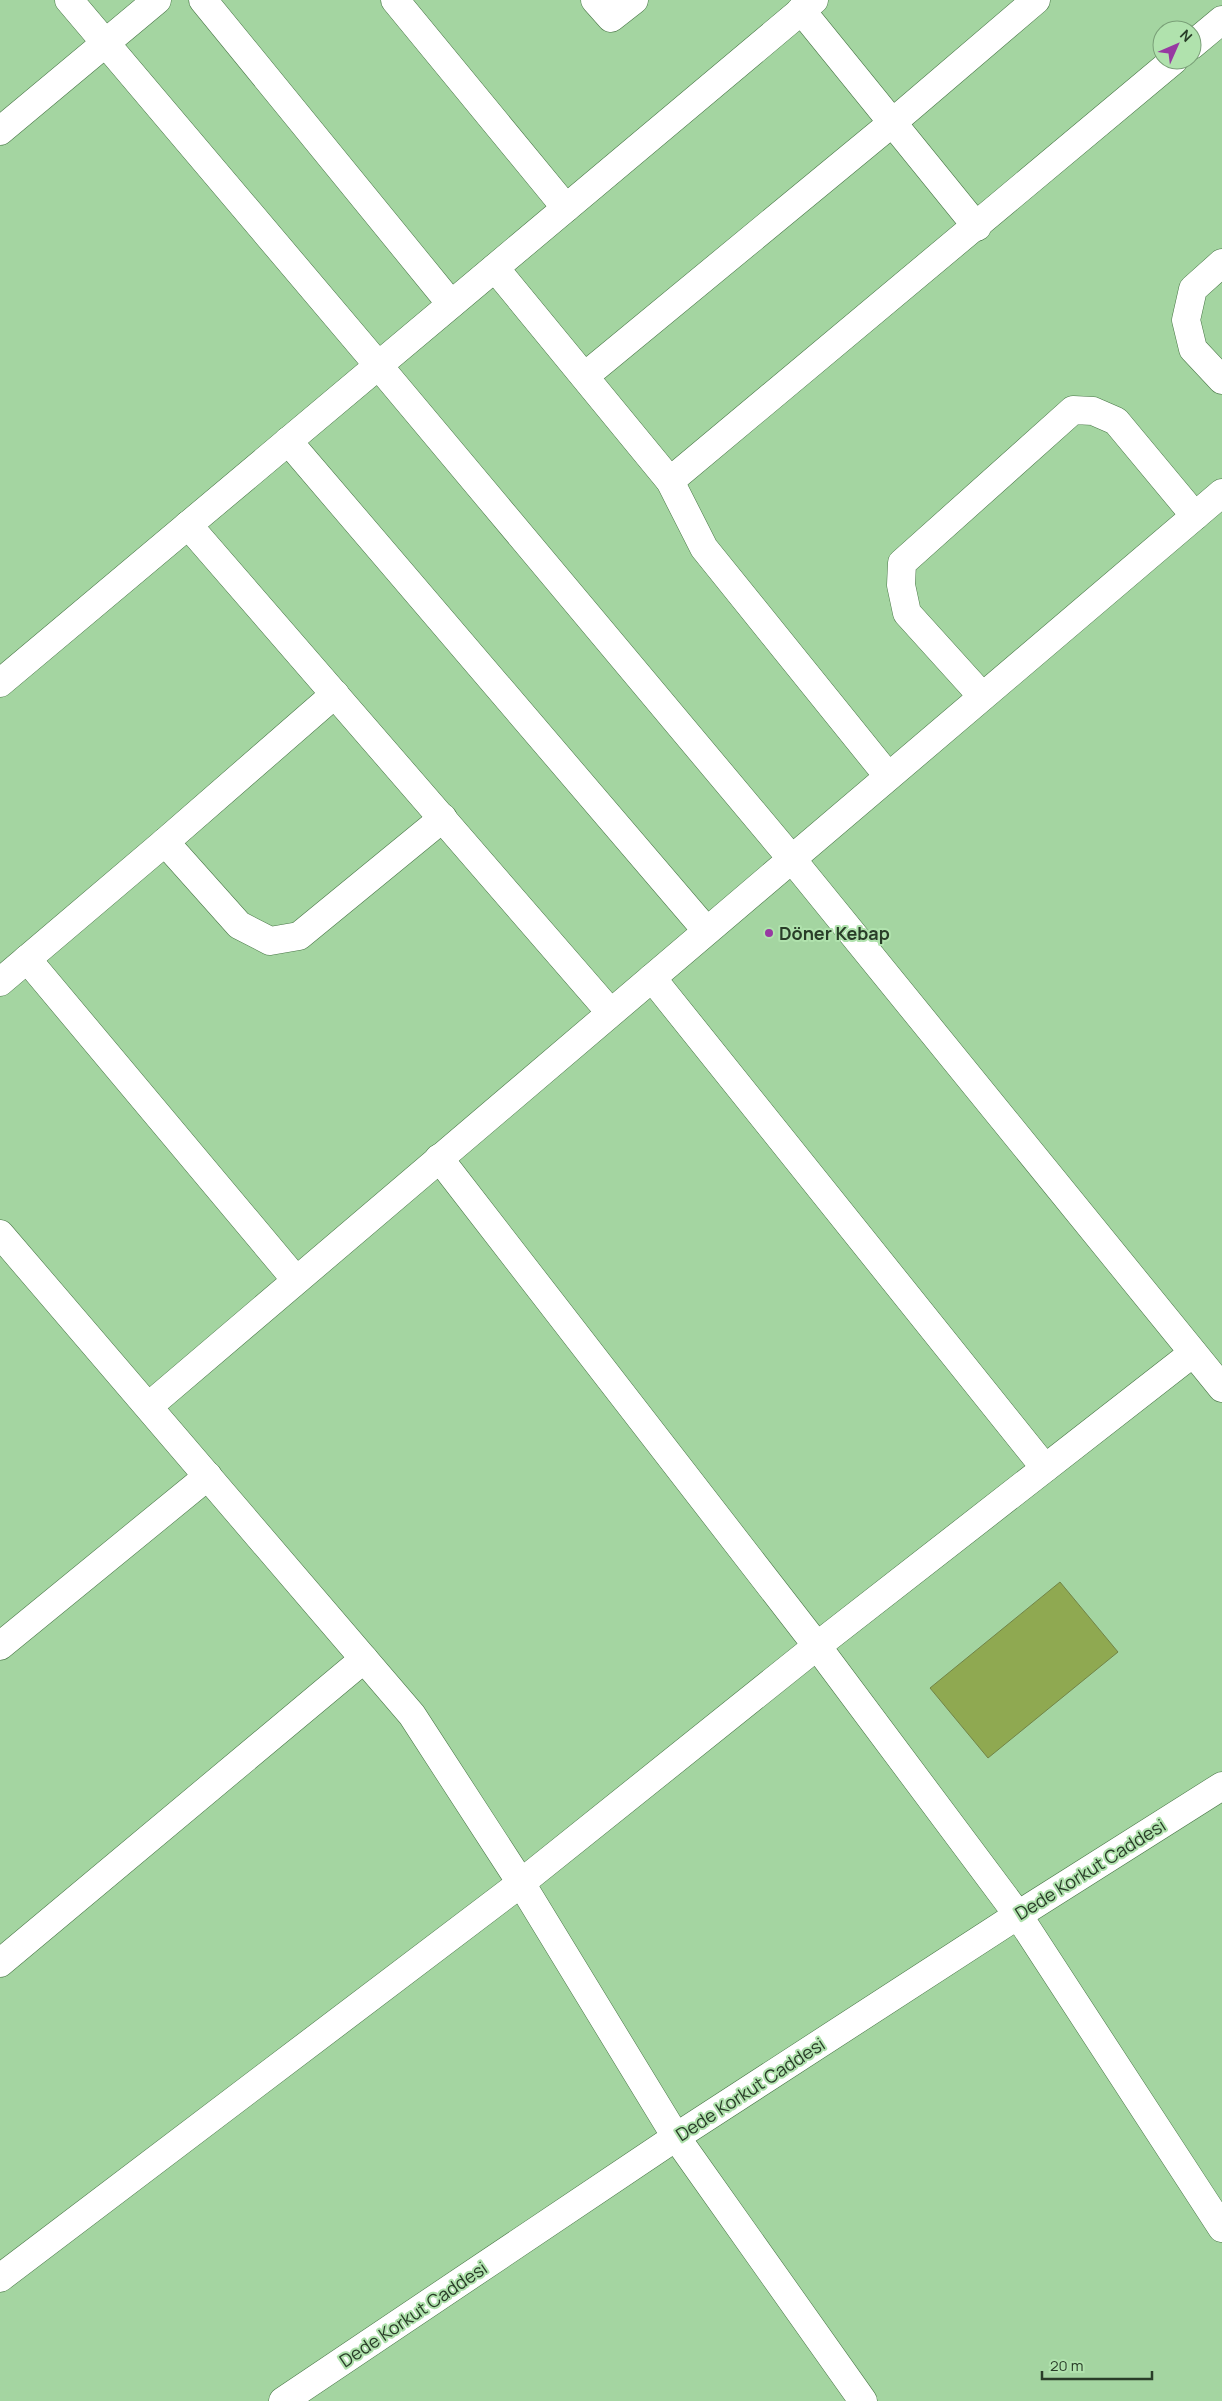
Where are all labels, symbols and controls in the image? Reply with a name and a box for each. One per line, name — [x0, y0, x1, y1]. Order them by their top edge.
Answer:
north arrow — [1152, 20, 1202, 70]
text: N — [1176, 25, 1197, 46]
place label: Döner Kebap — [779, 921, 890, 945]
marker: Döner Kebap — [763, 927, 775, 939]
street label: Dede Korkut Caddesi — [1010, 1813, 1170, 1925]
street label: Dede Korkut Caddesi — [671, 2032, 829, 2146]
street label: Dede Korkut Caddesi — [334, 2256, 492, 2372]
scale bar — [1042, 2348, 1152, 2380]
text: 20 m — [1050, 2355, 1083, 2376]

